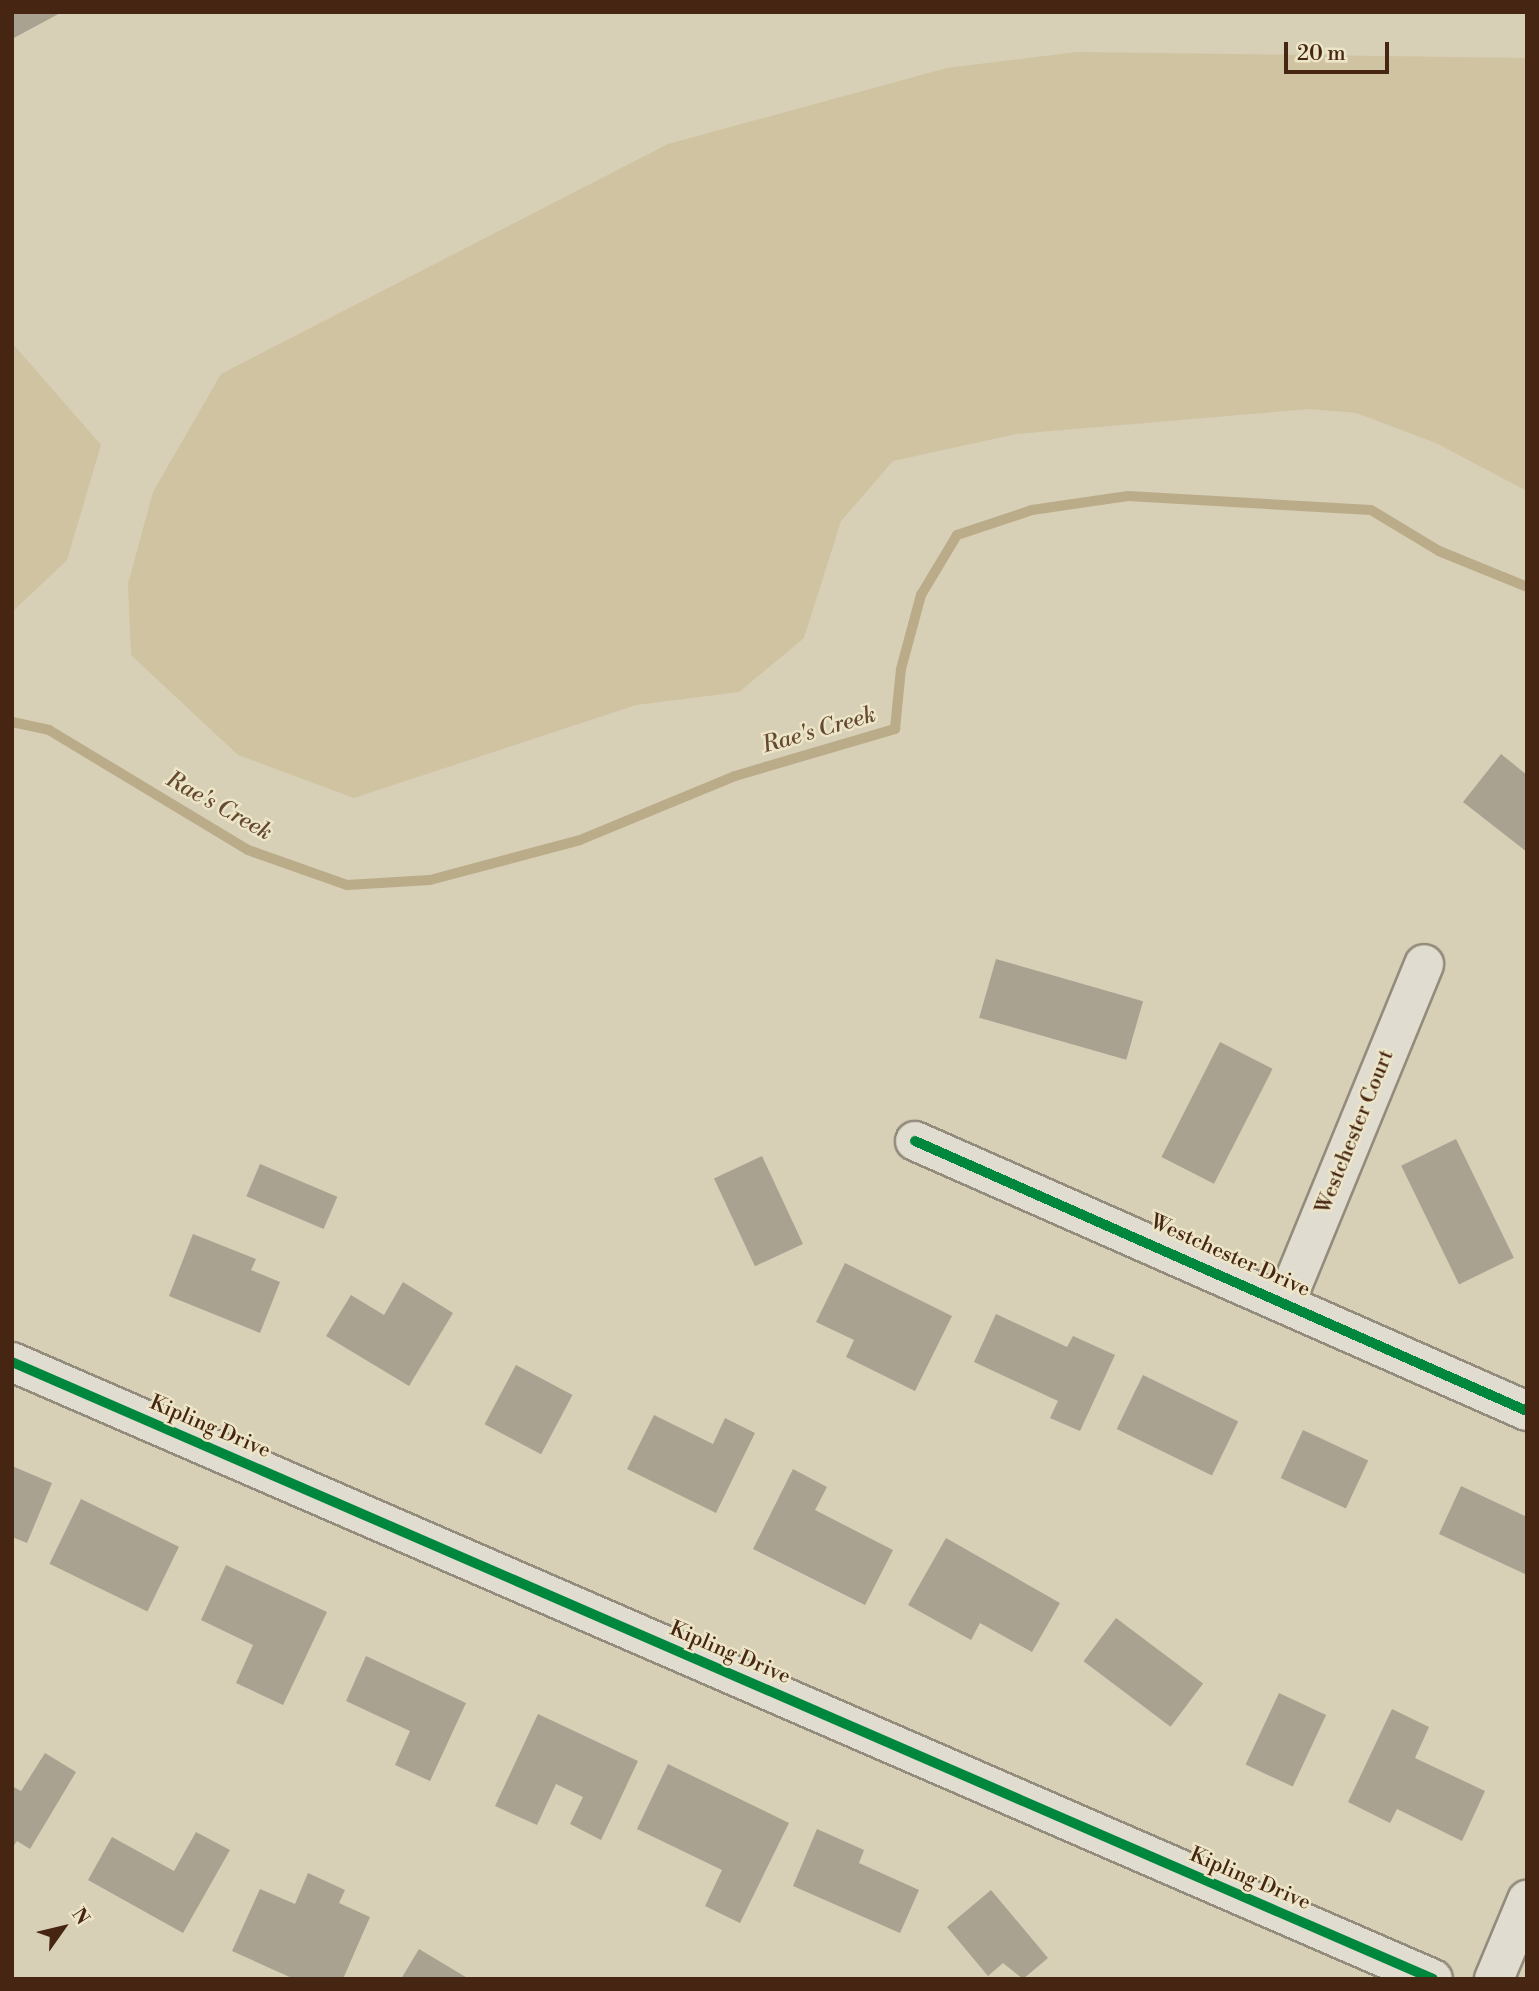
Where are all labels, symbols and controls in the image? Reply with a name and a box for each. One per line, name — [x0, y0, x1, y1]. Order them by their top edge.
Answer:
scale bar — [1287, 28, 1392, 72]
text: 20 m — [1297, 41, 1346, 67]
water label: Rae's Creek — [759, 701, 879, 759]
water label: Rae's Creek — [161, 766, 277, 846]
street label: Westchester Court — [1311, 1046, 1399, 1218]
street label: Westchester Drive — [1146, 1209, 1314, 1303]
street label: Kipling Drive — [146, 1390, 274, 1464]
street label: Kipling Drive — [666, 1616, 794, 1690]
street label: Kipling Drive — [1186, 1842, 1314, 1916]
north arrow — [28, 1893, 98, 1963]
text: N — [66, 1903, 95, 1929]

